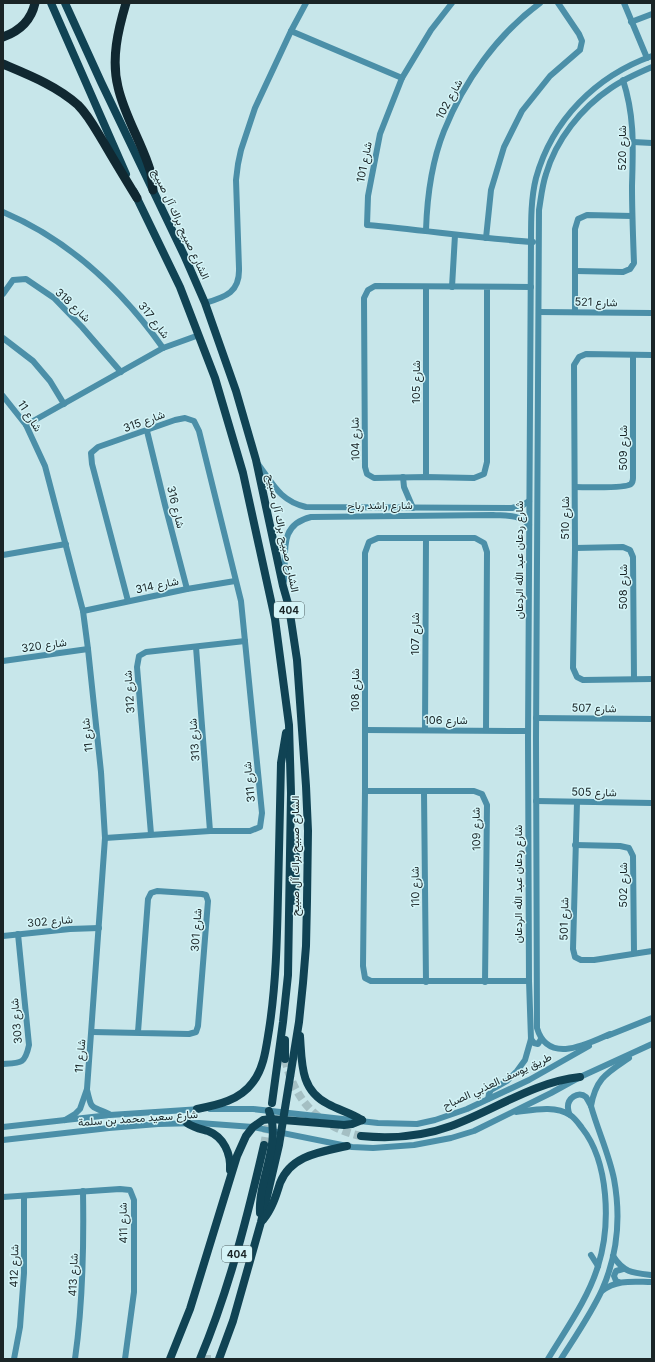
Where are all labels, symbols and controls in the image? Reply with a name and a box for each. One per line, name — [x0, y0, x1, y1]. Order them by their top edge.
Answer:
street label: شارع 102 — [433, 76, 466, 122]
street label: شارع 520 — [615, 125, 630, 171]
street label: شارع 101 — [353, 140, 376, 184]
street label: الشارع صبيح براك آل صبيح — [148, 166, 213, 282]
street label: شارع 318 — [52, 285, 94, 326]
street label: شارع 521 — [574, 295, 618, 310]
street label: شارع 317 — [135, 299, 173, 342]
street label: شارع 105 — [409, 360, 424, 404]
street label: شارع 11 — [14, 398, 45, 435]
street label: شارع 315 — [121, 407, 167, 436]
street label: شارع 104 — [348, 417, 363, 461]
street label: شارع 509 — [616, 425, 631, 471]
street label: الشارع صبيح براك آل صبيح — [263, 473, 302, 594]
street label: شارع 316 — [163, 484, 188, 530]
street label: شارع 510 — [558, 496, 573, 540]
street label: شارع راشد رباح — [347, 498, 413, 513]
street label: شارع ردعان عبد الله الردعان — [512, 500, 527, 619]
street label: شارع 508 — [616, 564, 631, 610]
street label: شارع 314 — [134, 574, 180, 597]
road number: 404 — [274, 602, 304, 618]
street label: شارع 107 — [408, 612, 423, 655]
street label: شارع 320 — [20, 635, 68, 656]
street label: شارع 108 — [348, 668, 363, 712]
street label: شارع 312 — [120, 670, 138, 714]
street label: شارع 507 — [571, 701, 617, 716]
street label: شارع 106 — [424, 713, 468, 728]
street label: شارع 11 — [78, 717, 97, 753]
street label: شارع 313 — [185, 718, 203, 762]
street label: شارع 311 — [240, 760, 259, 803]
street label: شارع 505 — [571, 785, 617, 800]
street label: الشارع صبيح براك آل صبيح — [288, 796, 303, 916]
street label: شارع 109 — [469, 807, 484, 851]
street label: شارع ردعان عبد الله الردعان — [511, 824, 526, 943]
street label: شارع 502 — [616, 862, 631, 908]
street label: شارع 110 — [408, 866, 423, 908]
street label: شارع 501 — [557, 897, 572, 941]
street label: شارع 301 — [188, 908, 206, 952]
street label: شارع 302 — [27, 912, 74, 931]
street label: شارع 303 — [7, 997, 26, 1044]
street label: شارع 11 — [72, 1038, 89, 1074]
street label: طريق يوسف العذبي الصباح — [440, 1050, 555, 1115]
street label: شارع سعيد محمد بن سلمة — [78, 1107, 199, 1130]
street label: شارع 411 — [116, 1202, 131, 1244]
street label: شارع 412 — [7, 1244, 22, 1288]
road number: 404 — [222, 1246, 252, 1262]
street label: شارع 413 — [65, 1253, 82, 1297]

